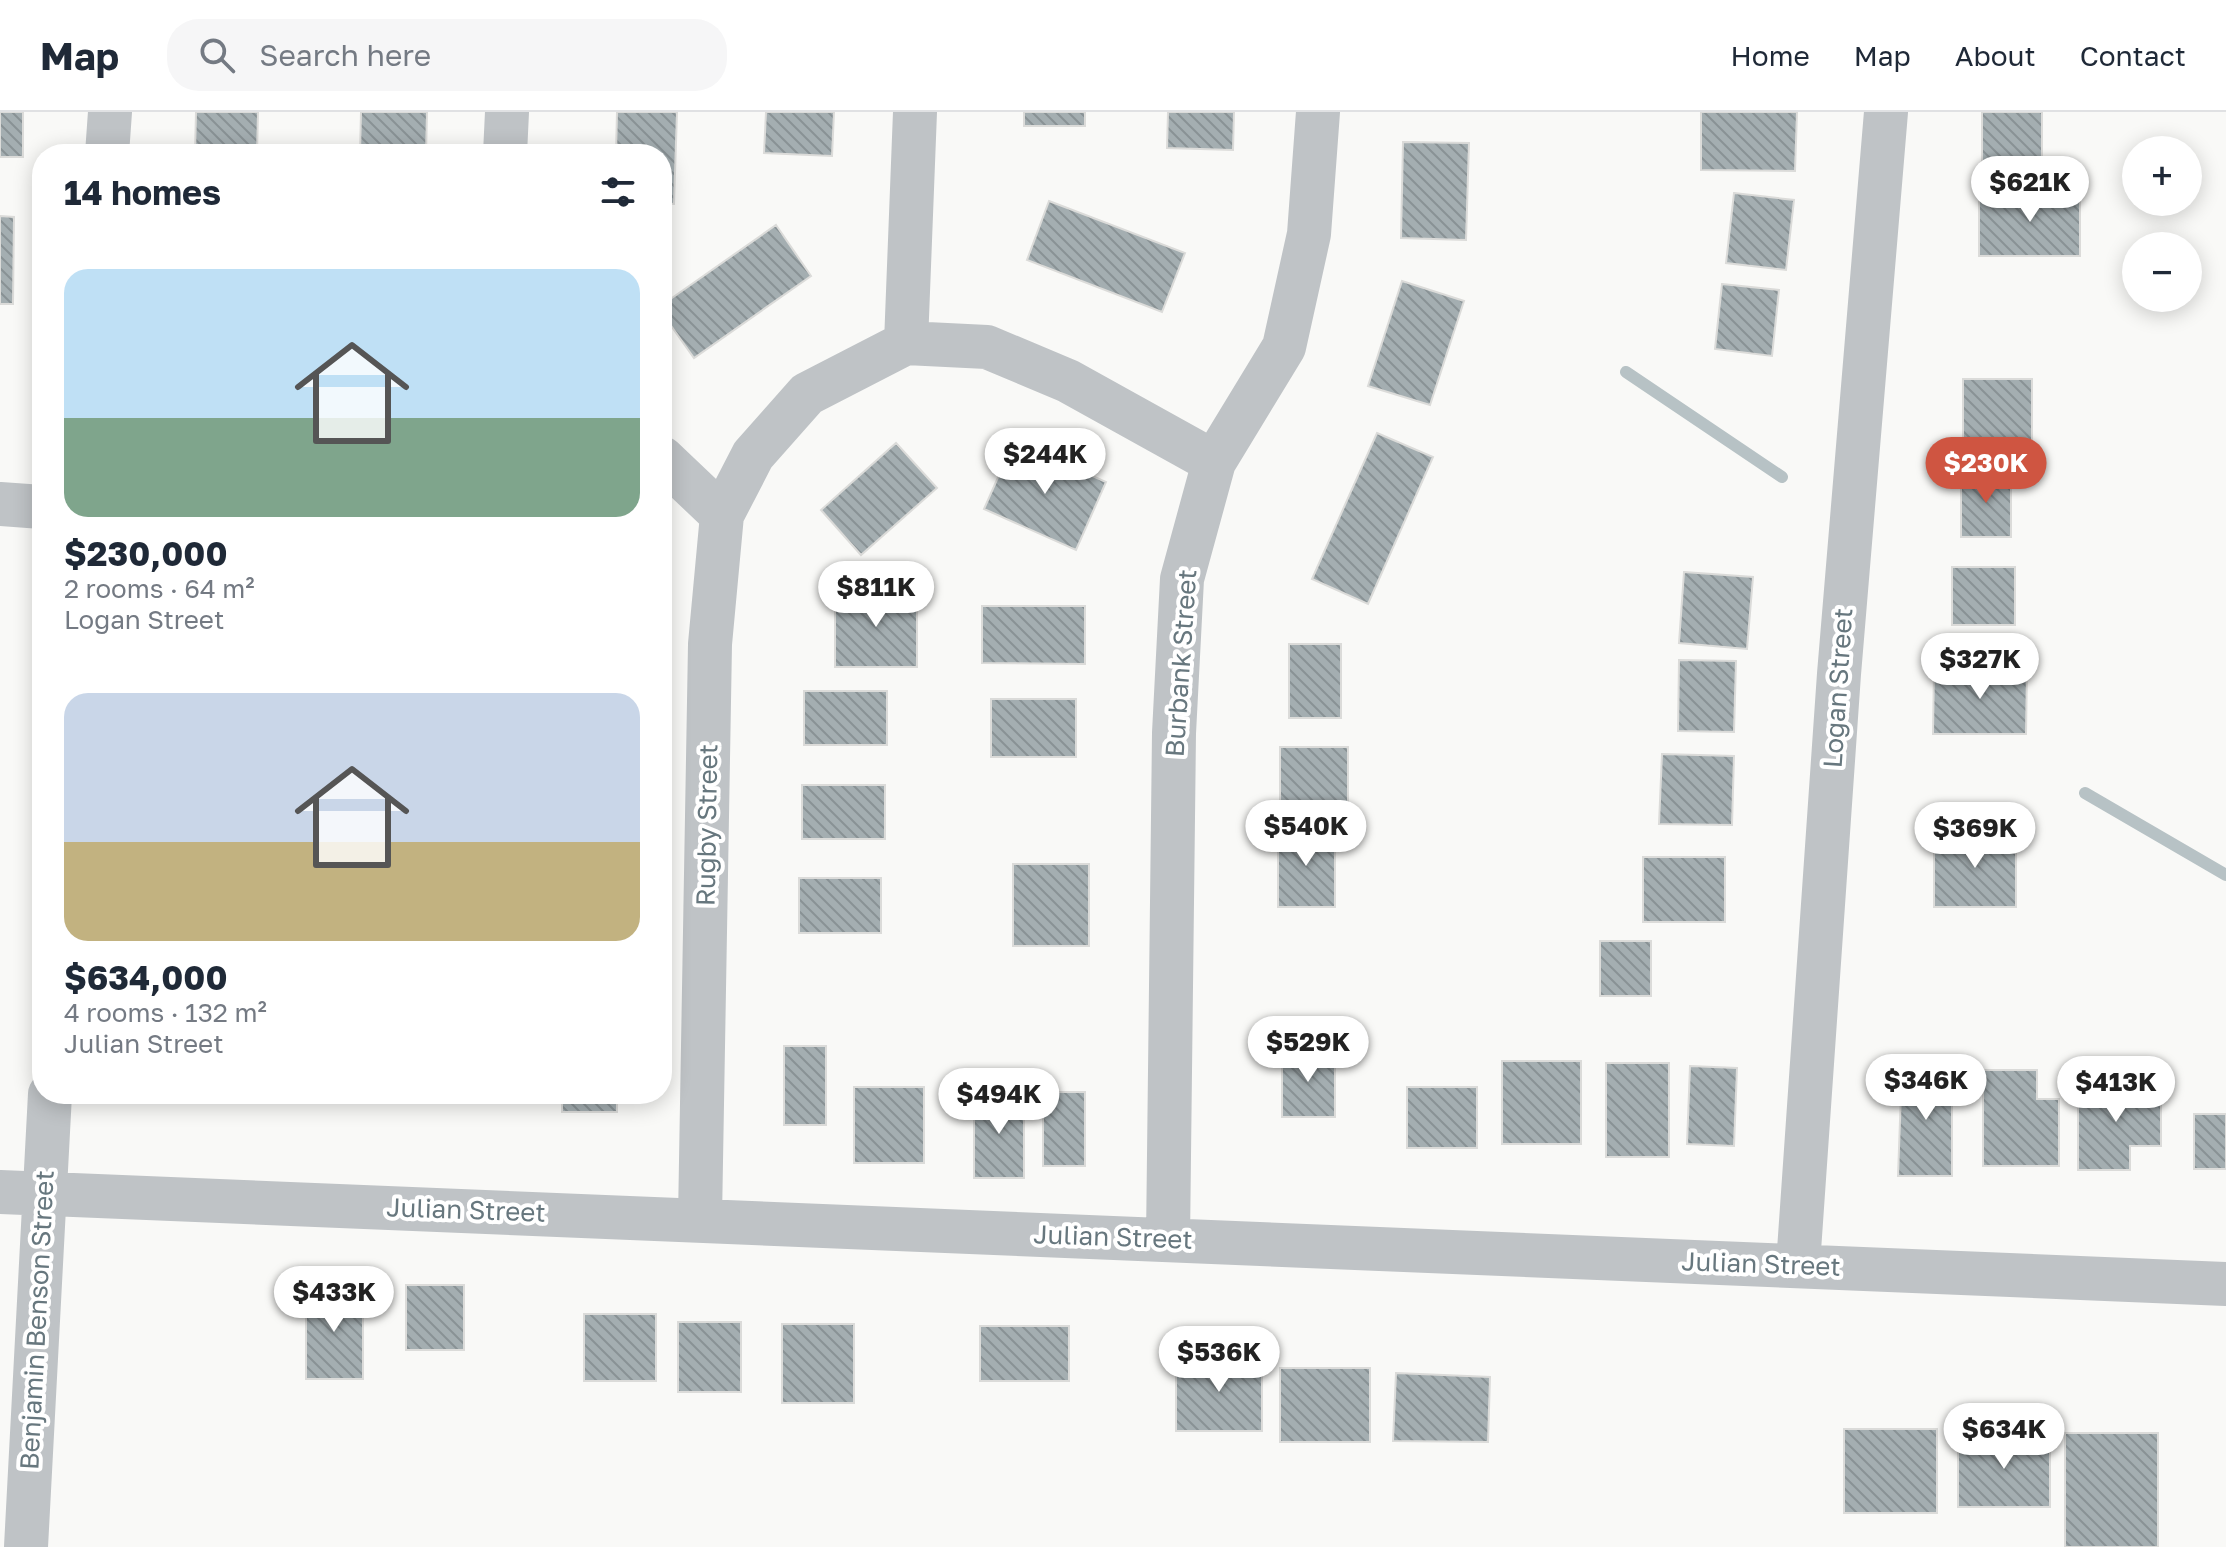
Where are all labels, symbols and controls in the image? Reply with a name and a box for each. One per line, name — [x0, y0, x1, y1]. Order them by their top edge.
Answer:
search box — [167, 19, 727, 91]
text: Map — [40, 33, 119, 78]
icon: search — [195, 33, 239, 77]
text: Search here — [259, 37, 431, 73]
text: Home — [1731, 39, 1810, 72]
text: Map — [1854, 39, 1911, 72]
text: About — [1955, 39, 2036, 72]
text: Contact — [2080, 39, 2186, 72]
map controls — [2122, 136, 2202, 312]
button: + — [2122, 136, 2202, 216]
pin: $621K — [1974, 156, 2086, 224]
text: $621K — [1989, 166, 2071, 197]
icon: filters — [596, 170, 640, 214]
text: 14 homes — [64, 172, 221, 212]
button: − — [2122, 232, 2202, 312]
icon: home — [280, 321, 424, 465]
pin: $244K — [989, 428, 1101, 496]
pin: $230K — [1930, 437, 2042, 505]
text: $244K — [1003, 438, 1087, 469]
text: $230K — [1944, 447, 2028, 478]
text: $230,000 — [64, 533, 228, 573]
pin: $811K — [820, 561, 932, 629]
street label: Burbank Street — [1158, 568, 1203, 758]
text: $811K — [836, 571, 916, 602]
text: 2 rooms · 64 m² — [64, 573, 255, 604]
text: Logan Street — [64, 604, 224, 635]
street label: Logan Street — [1816, 607, 1859, 769]
pin: $327K — [1924, 633, 2036, 701]
text: $327K — [1939, 643, 2021, 674]
street label: Rugby Street — [690, 744, 723, 906]
icon: home — [280, 745, 424, 889]
pin: $540K — [1250, 800, 1362, 868]
pin: $369K — [1919, 802, 2031, 870]
text: $540K — [1263, 810, 1349, 841]
text: $369K — [1932, 812, 2018, 843]
text: $634,000 — [64, 957, 228, 997]
text: 4 rooms · 132 m² — [64, 997, 267, 1028]
pin: $529K — [1252, 1016, 1364, 1084]
text: $529K — [1266, 1026, 1350, 1057]
text: Julian Street — [64, 1028, 224, 1059]
pin: $346K — [1870, 1054, 1982, 1122]
pin: $413K — [2060, 1056, 2172, 1124]
text: $346K — [1884, 1064, 1968, 1095]
text: $413K — [2075, 1066, 2157, 1097]
pin: $494K — [943, 1068, 1055, 1136]
text: $494K — [956, 1078, 1042, 1109]
street label: Benjamin Benson Street — [13, 1169, 60, 1471]
street label: Julian Street — [386, 1191, 546, 1228]
street label: Julian Street — [1033, 1218, 1193, 1255]
street label: Julian Street — [1681, 1245, 1841, 1282]
pin: $433K — [278, 1266, 390, 1334]
text: $433K — [292, 1276, 376, 1307]
pin: $536K — [1163, 1326, 1275, 1394]
text: $536K — [1177, 1336, 1261, 1367]
pin: $634K — [1948, 1403, 2060, 1471]
text: $634K — [1962, 1413, 2046, 1444]

